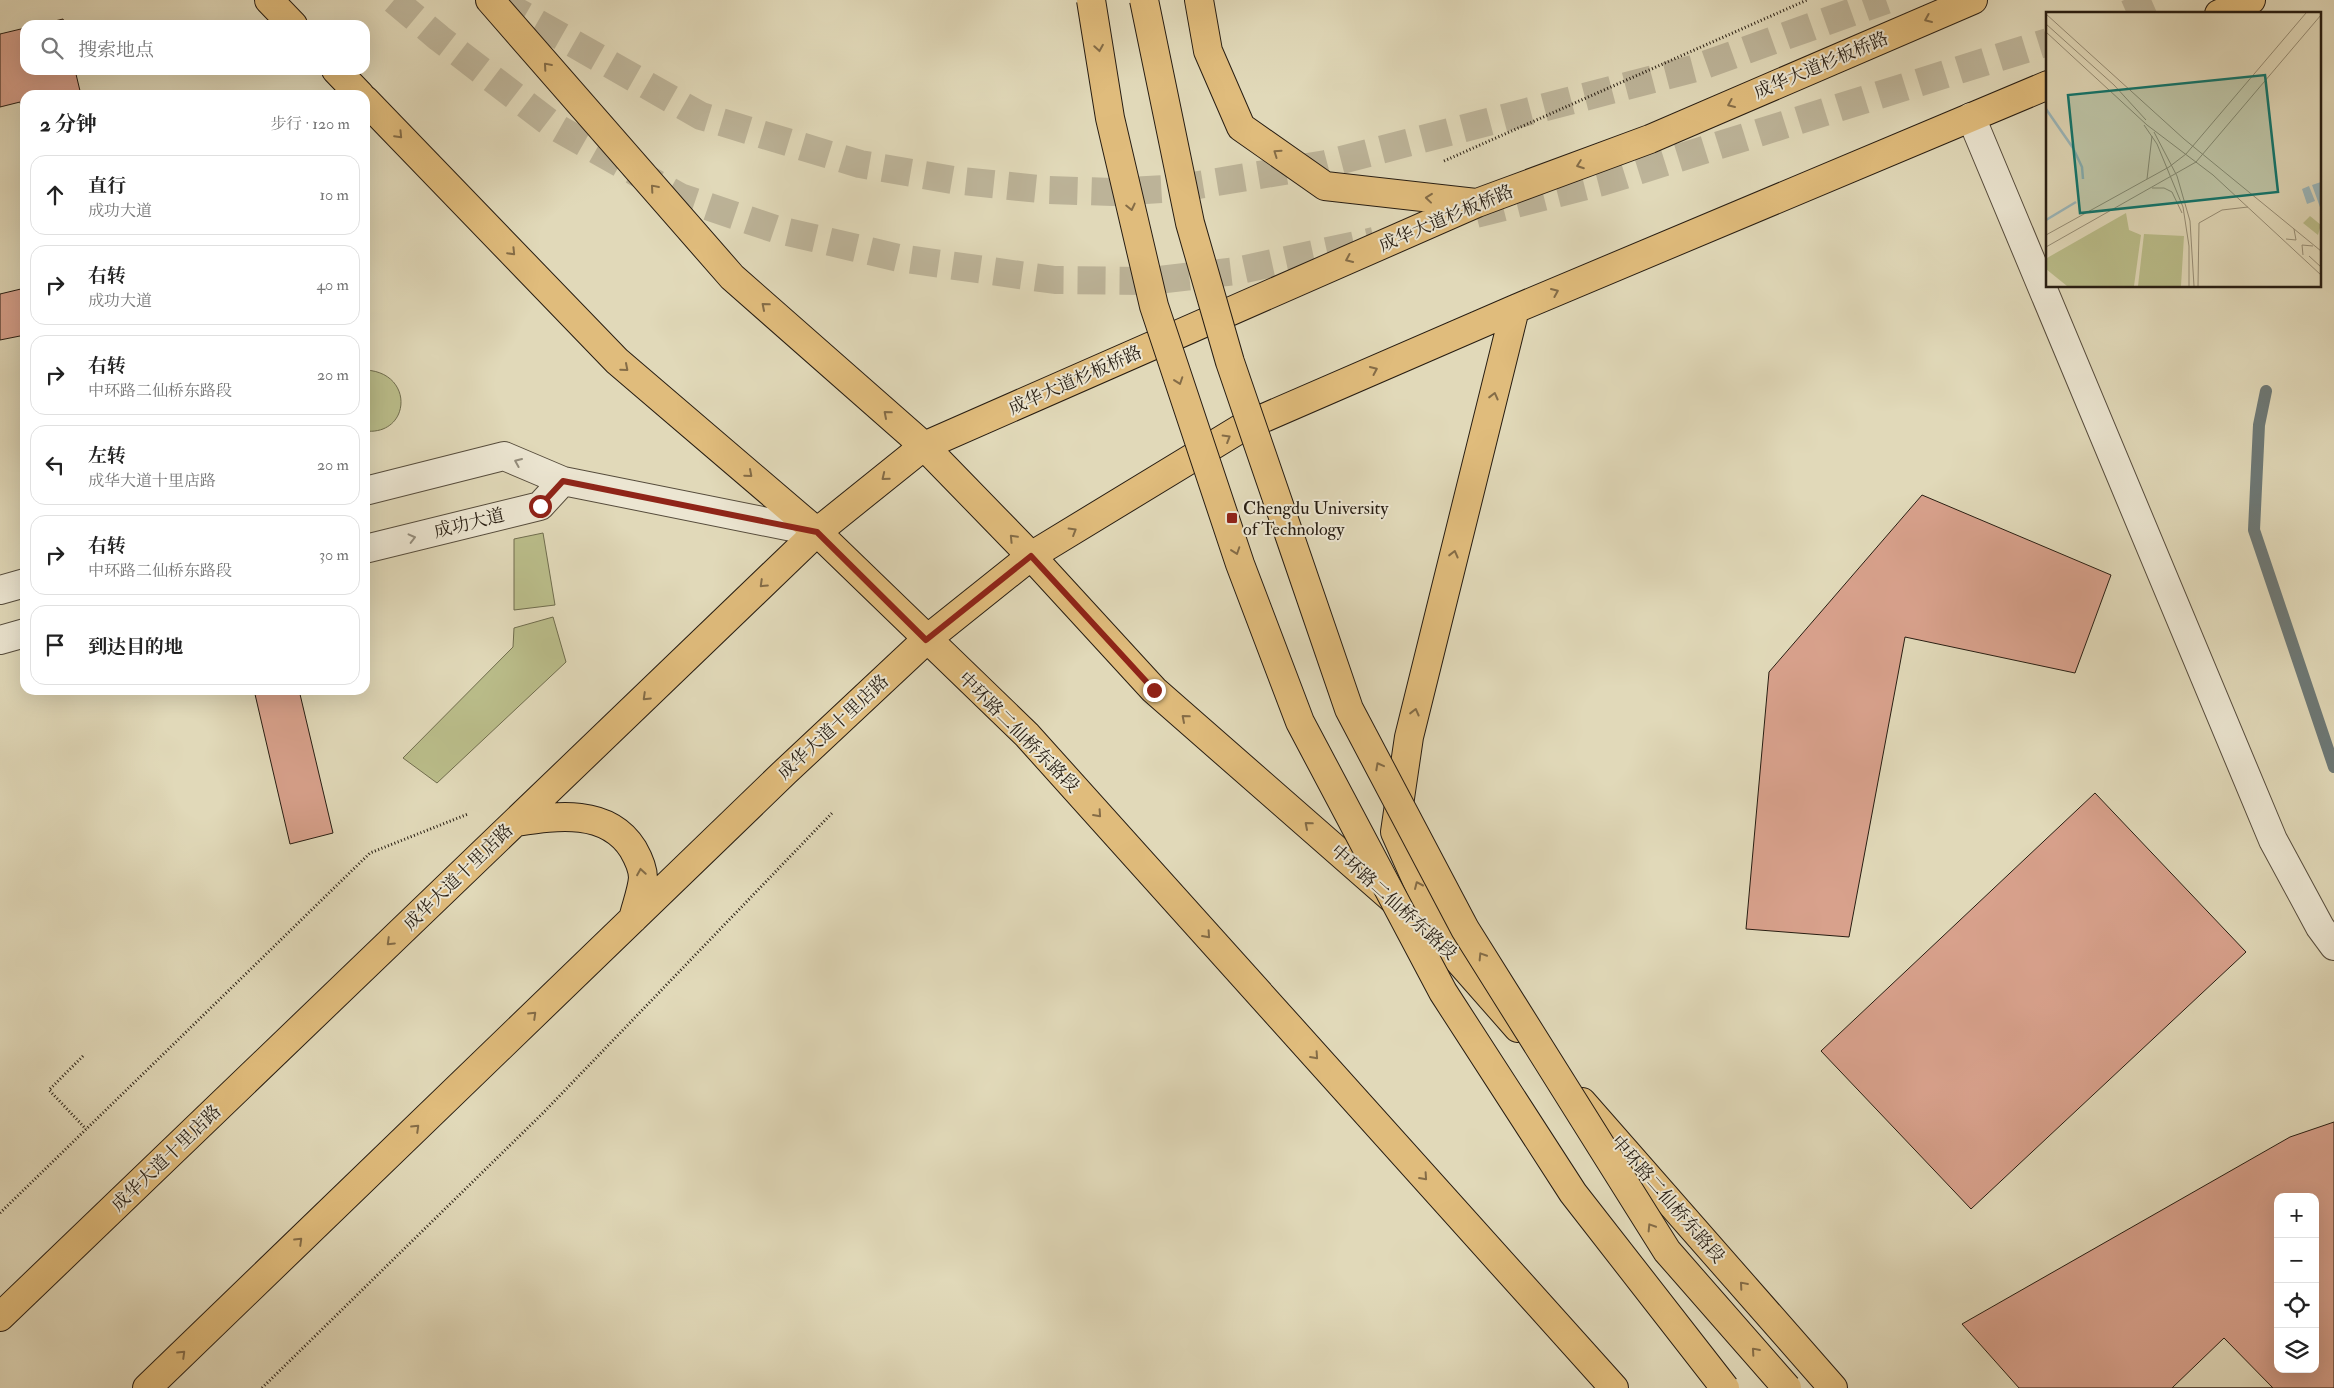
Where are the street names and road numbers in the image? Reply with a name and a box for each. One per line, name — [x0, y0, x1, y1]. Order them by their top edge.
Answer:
street label: 成华大道杉板桥路 — [1750, 27, 1892, 104]
street label: 成华大道杉板桥路 — [1375, 180, 1517, 257]
street label: 成华大道杉板桥路 — [1005, 341, 1146, 420]
street label: 成功大道 — [431, 504, 507, 543]
street label: 中环路二仙桥东路段 — [953, 667, 1084, 798]
street label: 成华大道十里店路 — [773, 670, 894, 785]
street label: 成华大道十里店路 — [399, 819, 518, 936]
street label: 中环路二仙桥东路段 — [1326, 840, 1462, 965]
street label: 成华大道十里店路 — [107, 1100, 226, 1217]
street label: 中环路二仙桥东路段 — [1606, 1131, 1729, 1268]

